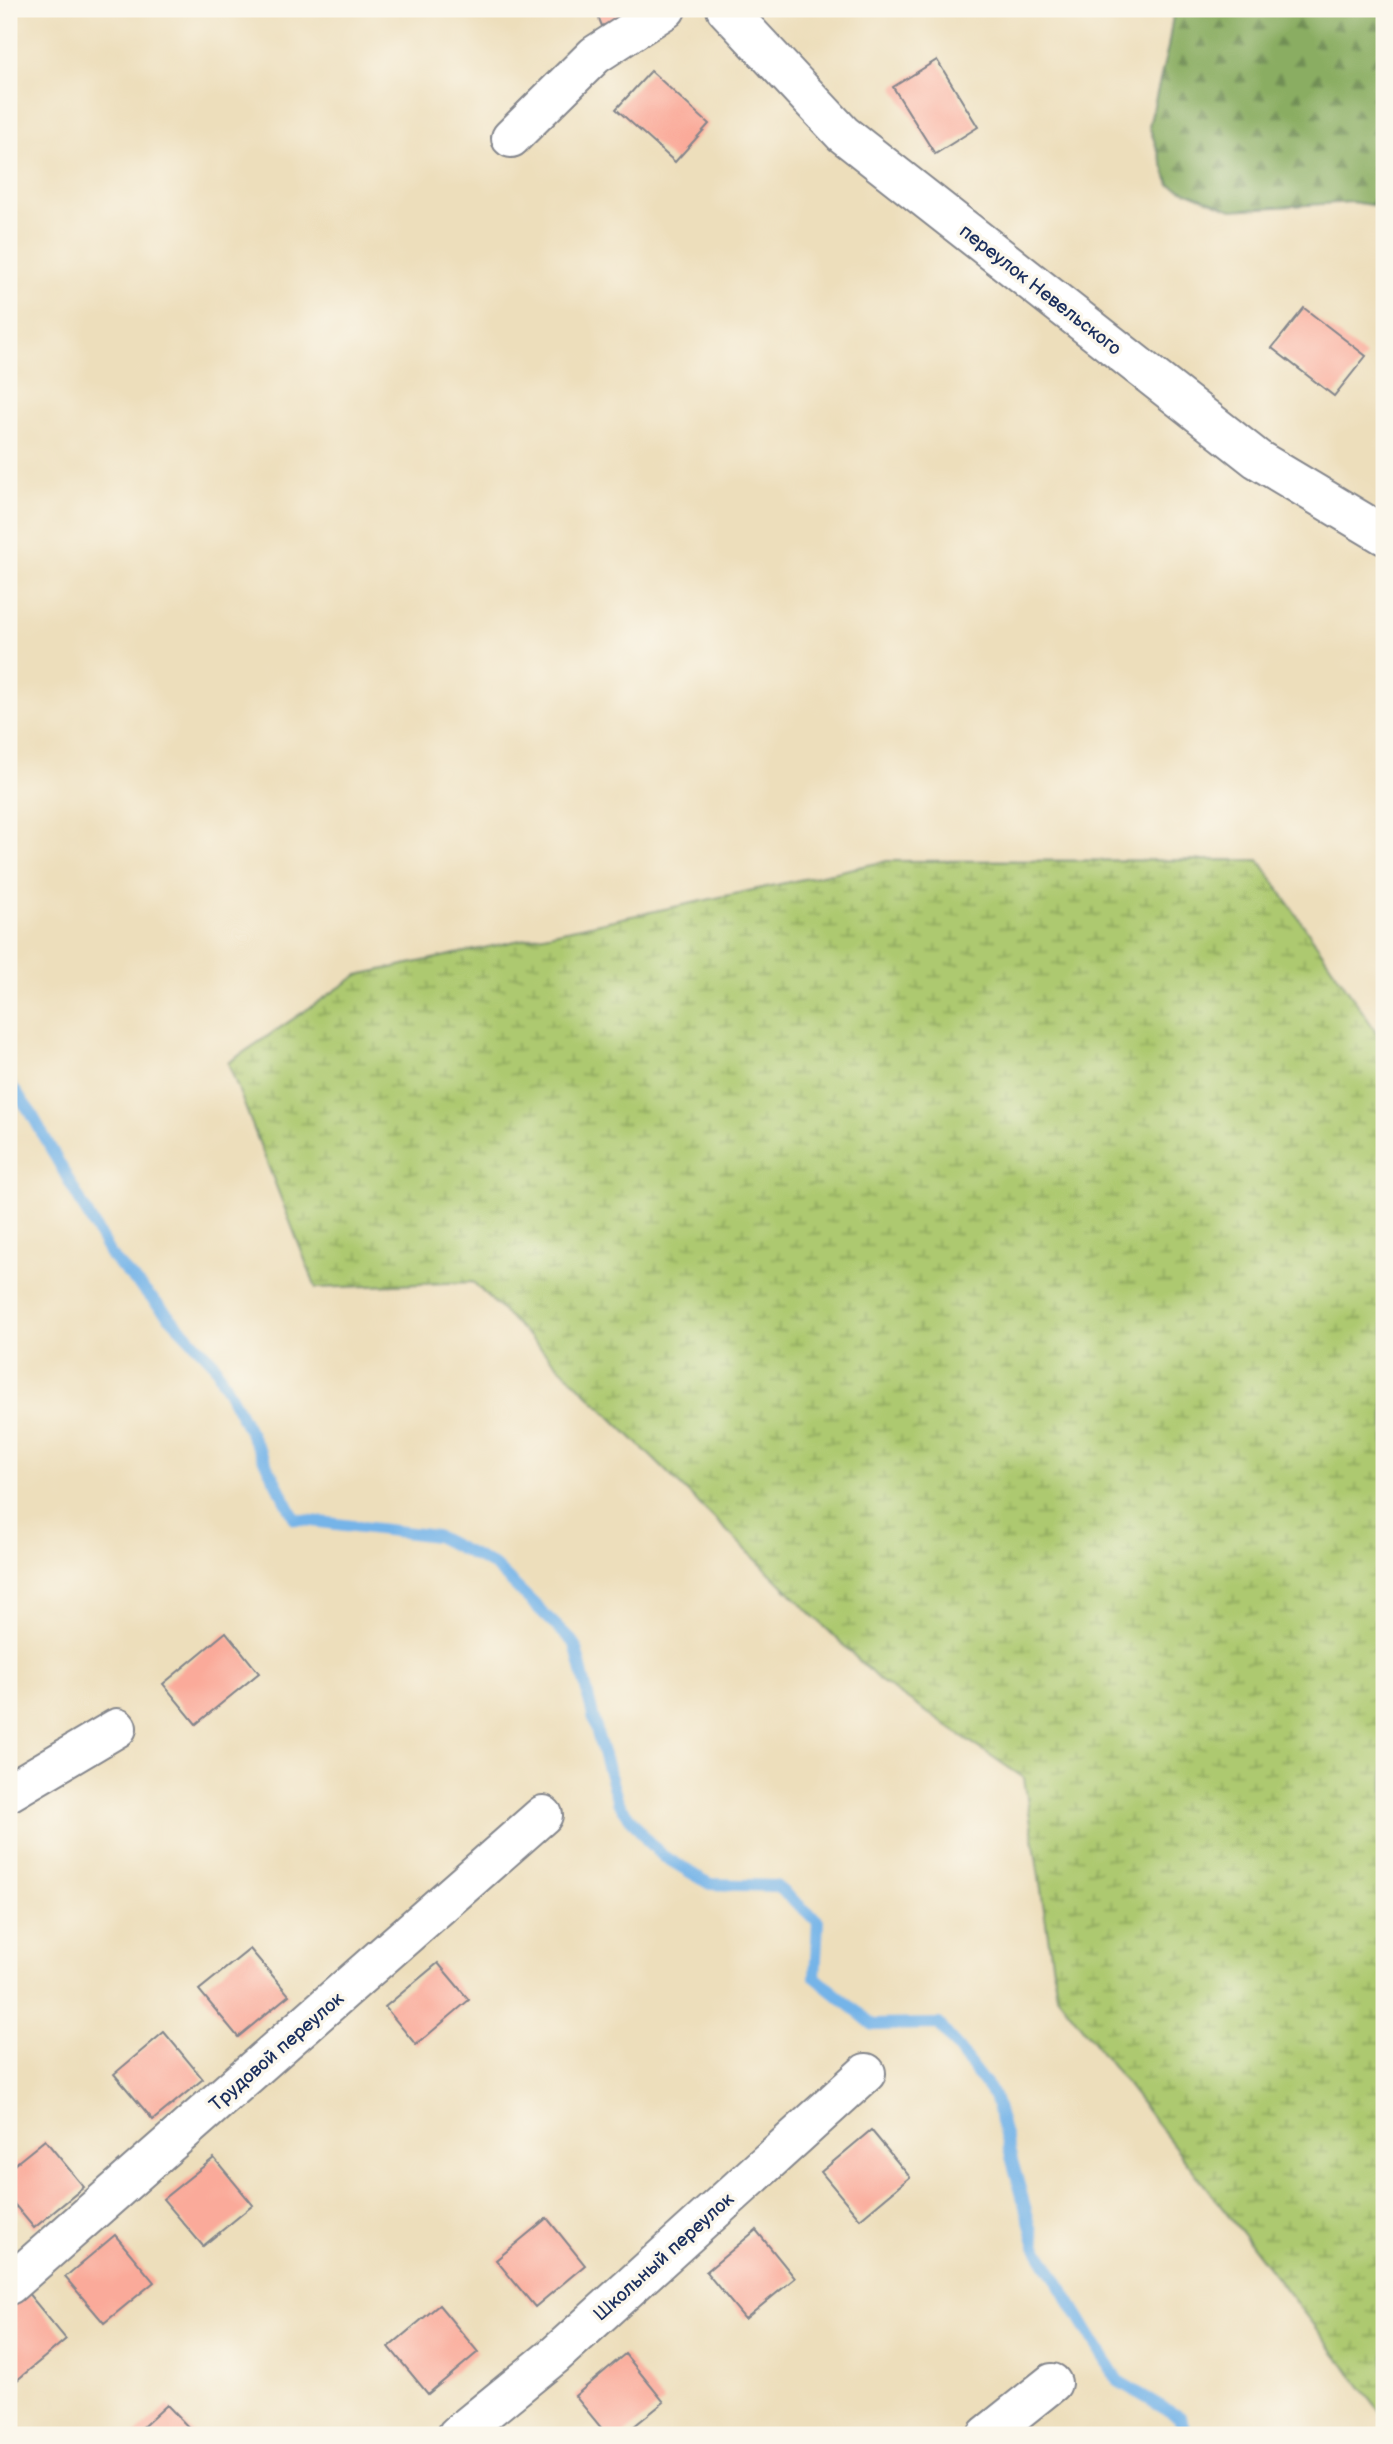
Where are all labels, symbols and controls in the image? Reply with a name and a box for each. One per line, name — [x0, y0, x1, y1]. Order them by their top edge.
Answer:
street label: переулок Невельского — [955, 220, 1126, 361]
street label: Трудовой переулок — [205, 1988, 349, 2117]
street label: Школьный переулок — [589, 2188, 739, 2326]

